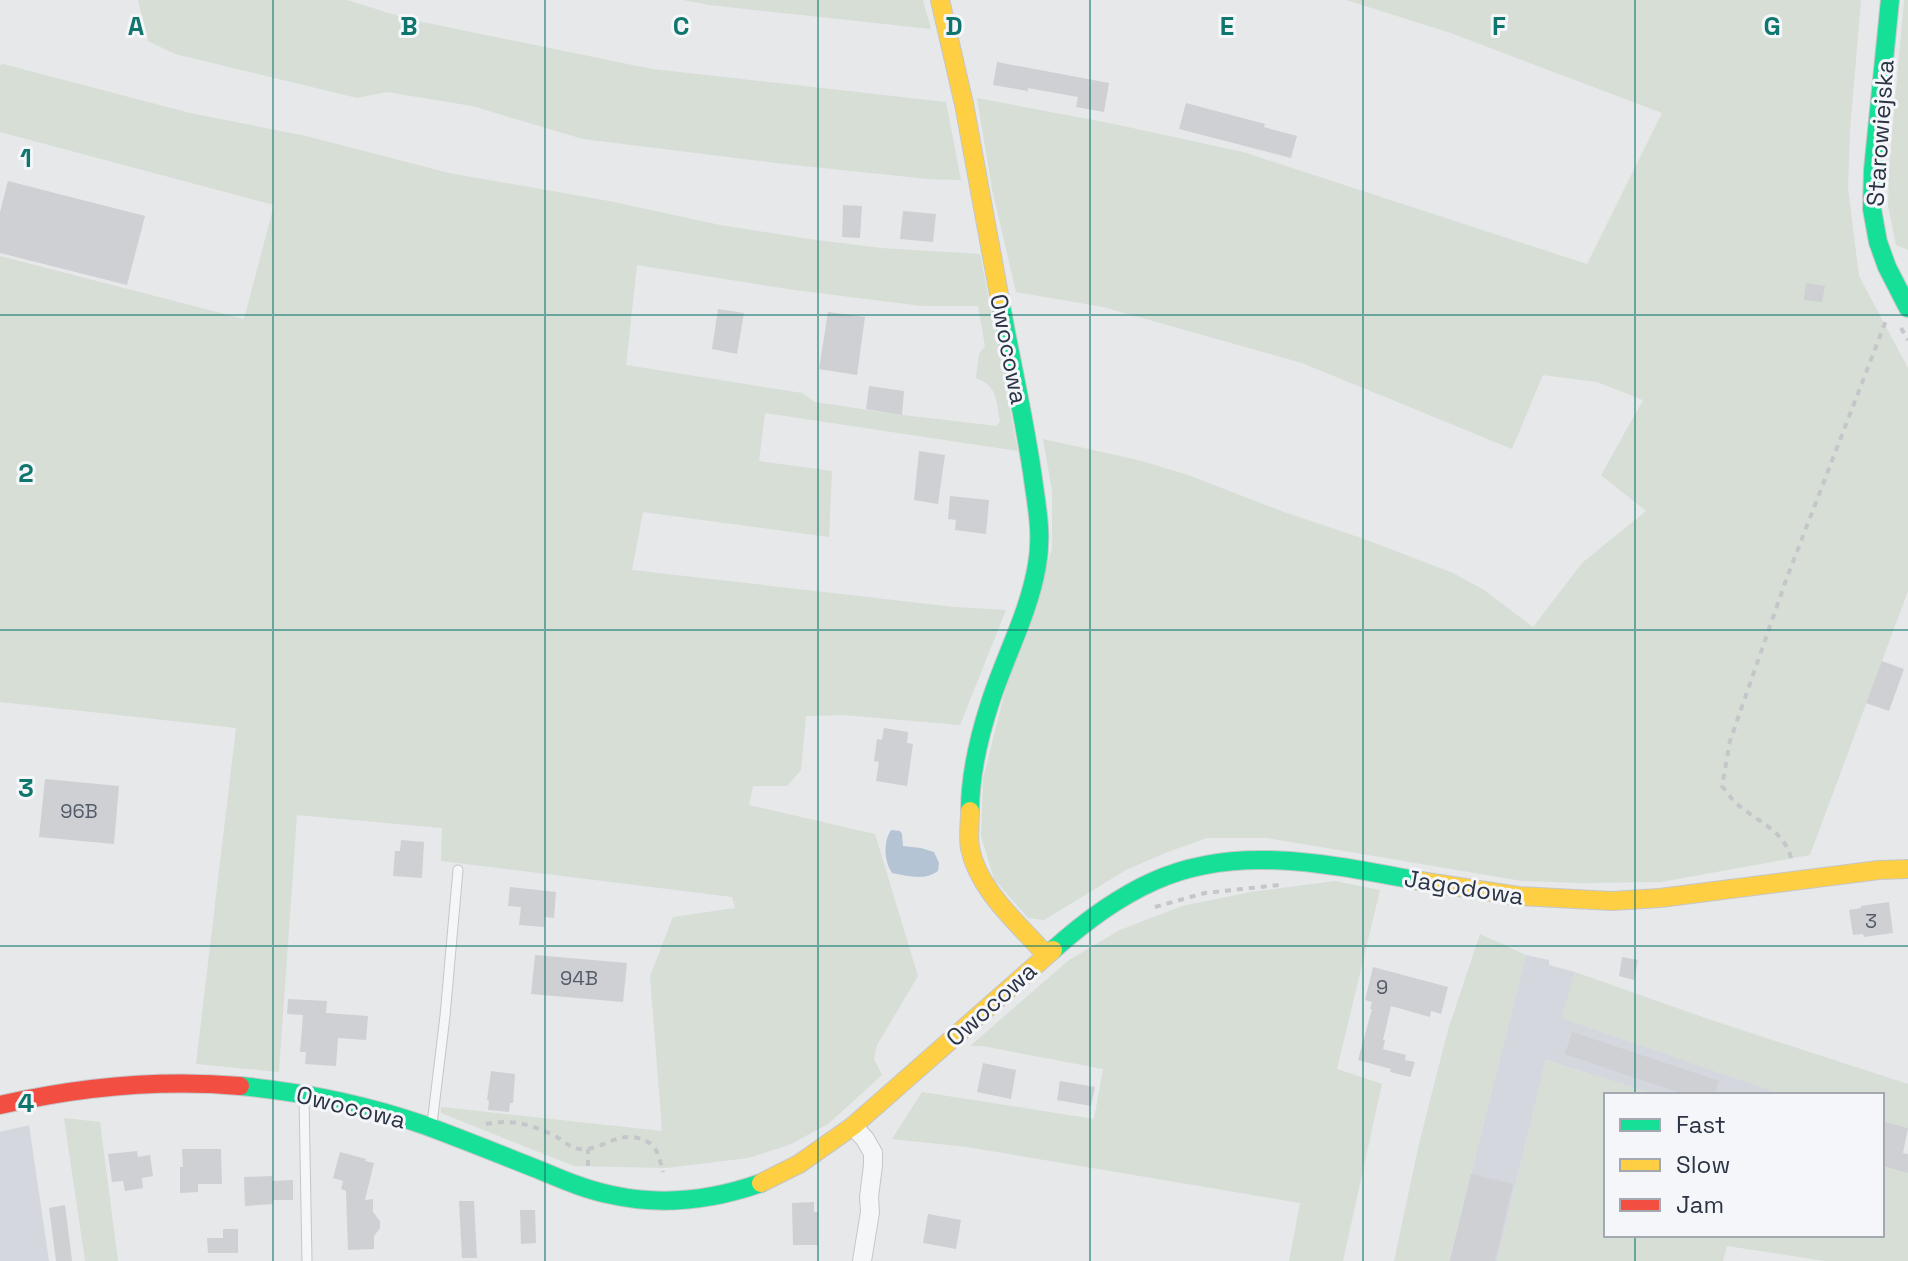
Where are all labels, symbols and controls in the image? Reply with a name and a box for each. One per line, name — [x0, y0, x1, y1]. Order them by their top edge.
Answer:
text: A — [128, 9, 145, 43]
text: B — [400, 9, 418, 43]
text: C — [673, 9, 689, 43]
text: D — [945, 9, 963, 43]
text: E — [1220, 9, 1234, 43]
text: F — [1492, 9, 1506, 43]
text: G — [1763, 9, 1781, 43]
street label: Starowiejska — [1859, 58, 1901, 207]
text: 1 — [20, 141, 32, 175]
street label: Owocowa — [983, 291, 1035, 407]
text: 2 — [18, 456, 34, 490]
text: 3 — [18, 771, 34, 805]
house number: 96B — [60, 798, 98, 824]
street label: Jagodowa — [1402, 862, 1526, 912]
house number: 3 — [1865, 908, 1877, 934]
street label: Owocowa — [939, 955, 1043, 1053]
house number: 94B — [560, 965, 598, 991]
house number: 9 — [1376, 974, 1388, 1000]
street label: Owocowa — [293, 1078, 409, 1136]
text: 4 — [18, 1086, 34, 1120]
legend — [1604, 1093, 1884, 1237]
text: Fast — [1676, 1109, 1726, 1140]
text: Slow — [1676, 1149, 1730, 1180]
text: Jam — [1676, 1189, 1724, 1220]

